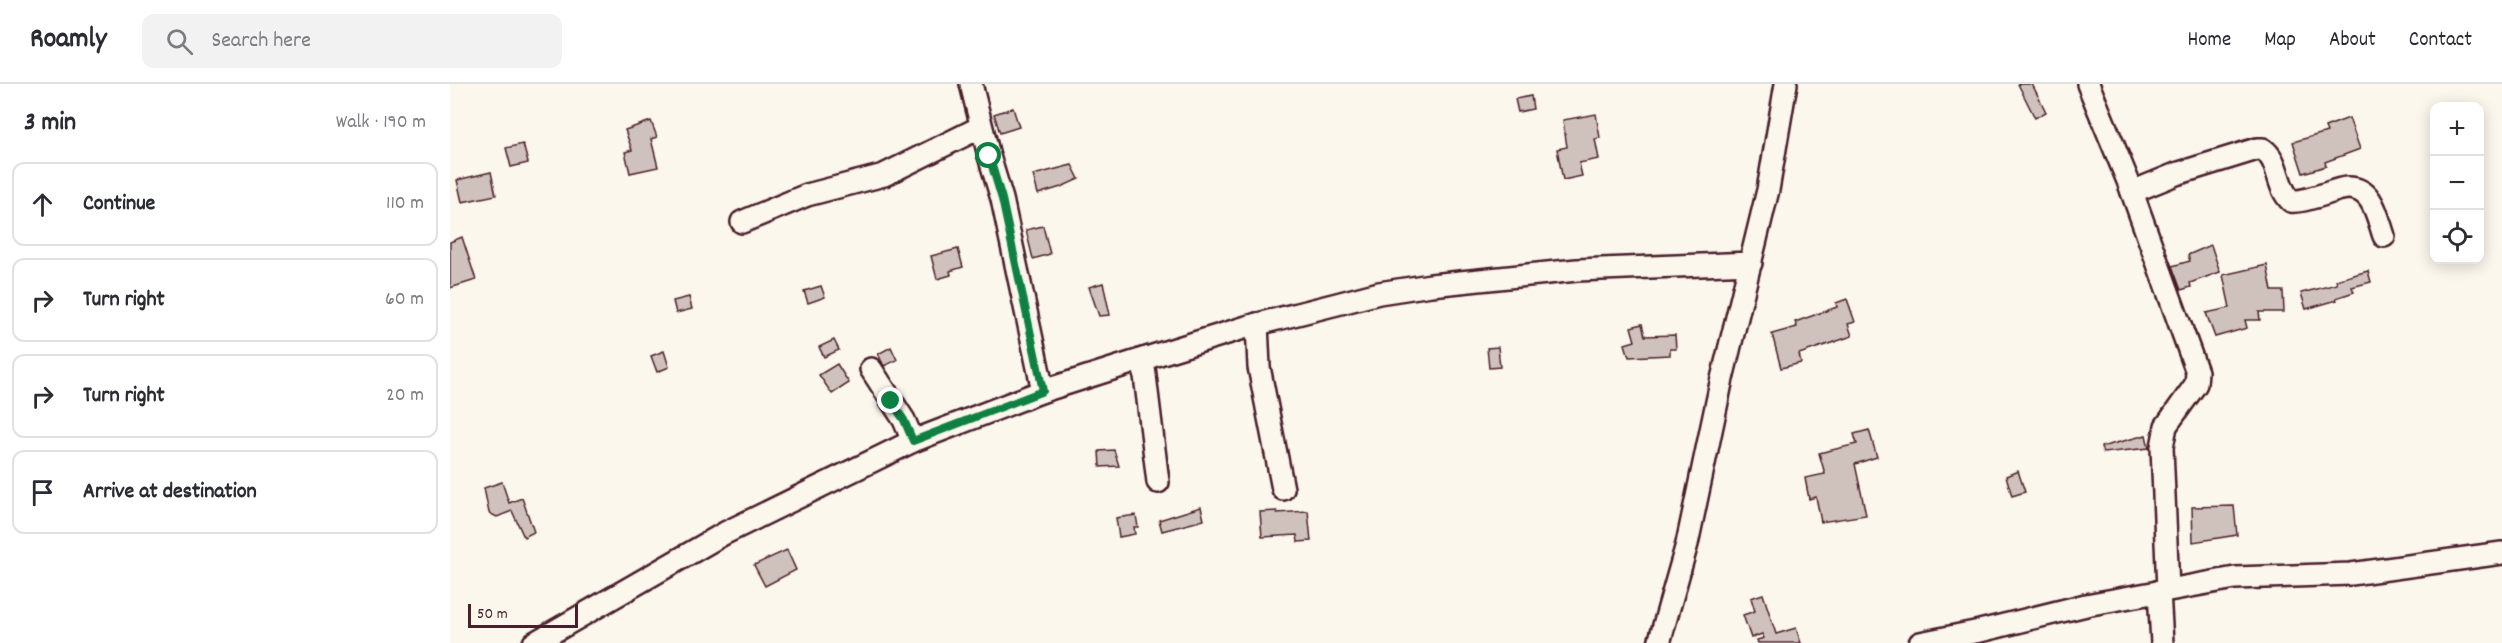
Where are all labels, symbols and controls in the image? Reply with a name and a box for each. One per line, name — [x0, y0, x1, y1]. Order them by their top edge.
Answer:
search box — [142, 14, 562, 68]
text: Roamly — [30, 21, 106, 61]
icon: search — [163, 25, 196, 58]
text: Search here — [211, 26, 311, 57]
text: Home — [2187, 26, 2231, 56]
text: Map — [2264, 26, 2296, 56]
text: About — [2329, 26, 2376, 56]
text: Contact — [2409, 26, 2472, 56]
map controls — [2430, 102, 2484, 264]
button: + — [2430, 102, 2484, 156]
text: 3 min — [24, 105, 76, 142]
text: Walk · 190 m — [336, 109, 426, 137]
route start — [975, 142, 1001, 168]
button: − — [2430, 156, 2484, 210]
icon: ahead — [26, 188, 59, 221]
text: Continue — [83, 189, 155, 220]
text: 110 m — [386, 190, 424, 218]
button: locate — [2430, 210, 2484, 264]
icon: right — [26, 284, 59, 317]
text: Turn right — [83, 285, 165, 316]
text: 60 m — [385, 286, 424, 314]
icon: right — [26, 380, 59, 413]
text: Turn right — [83, 381, 165, 412]
text: 20 m — [386, 382, 424, 410]
route end — [877, 387, 903, 413]
icon: arrive — [26, 476, 59, 509]
text: Arrive at destination — [83, 477, 257, 508]
scale bar — [468, 601, 578, 628]
text: 50 m — [477, 603, 508, 626]

